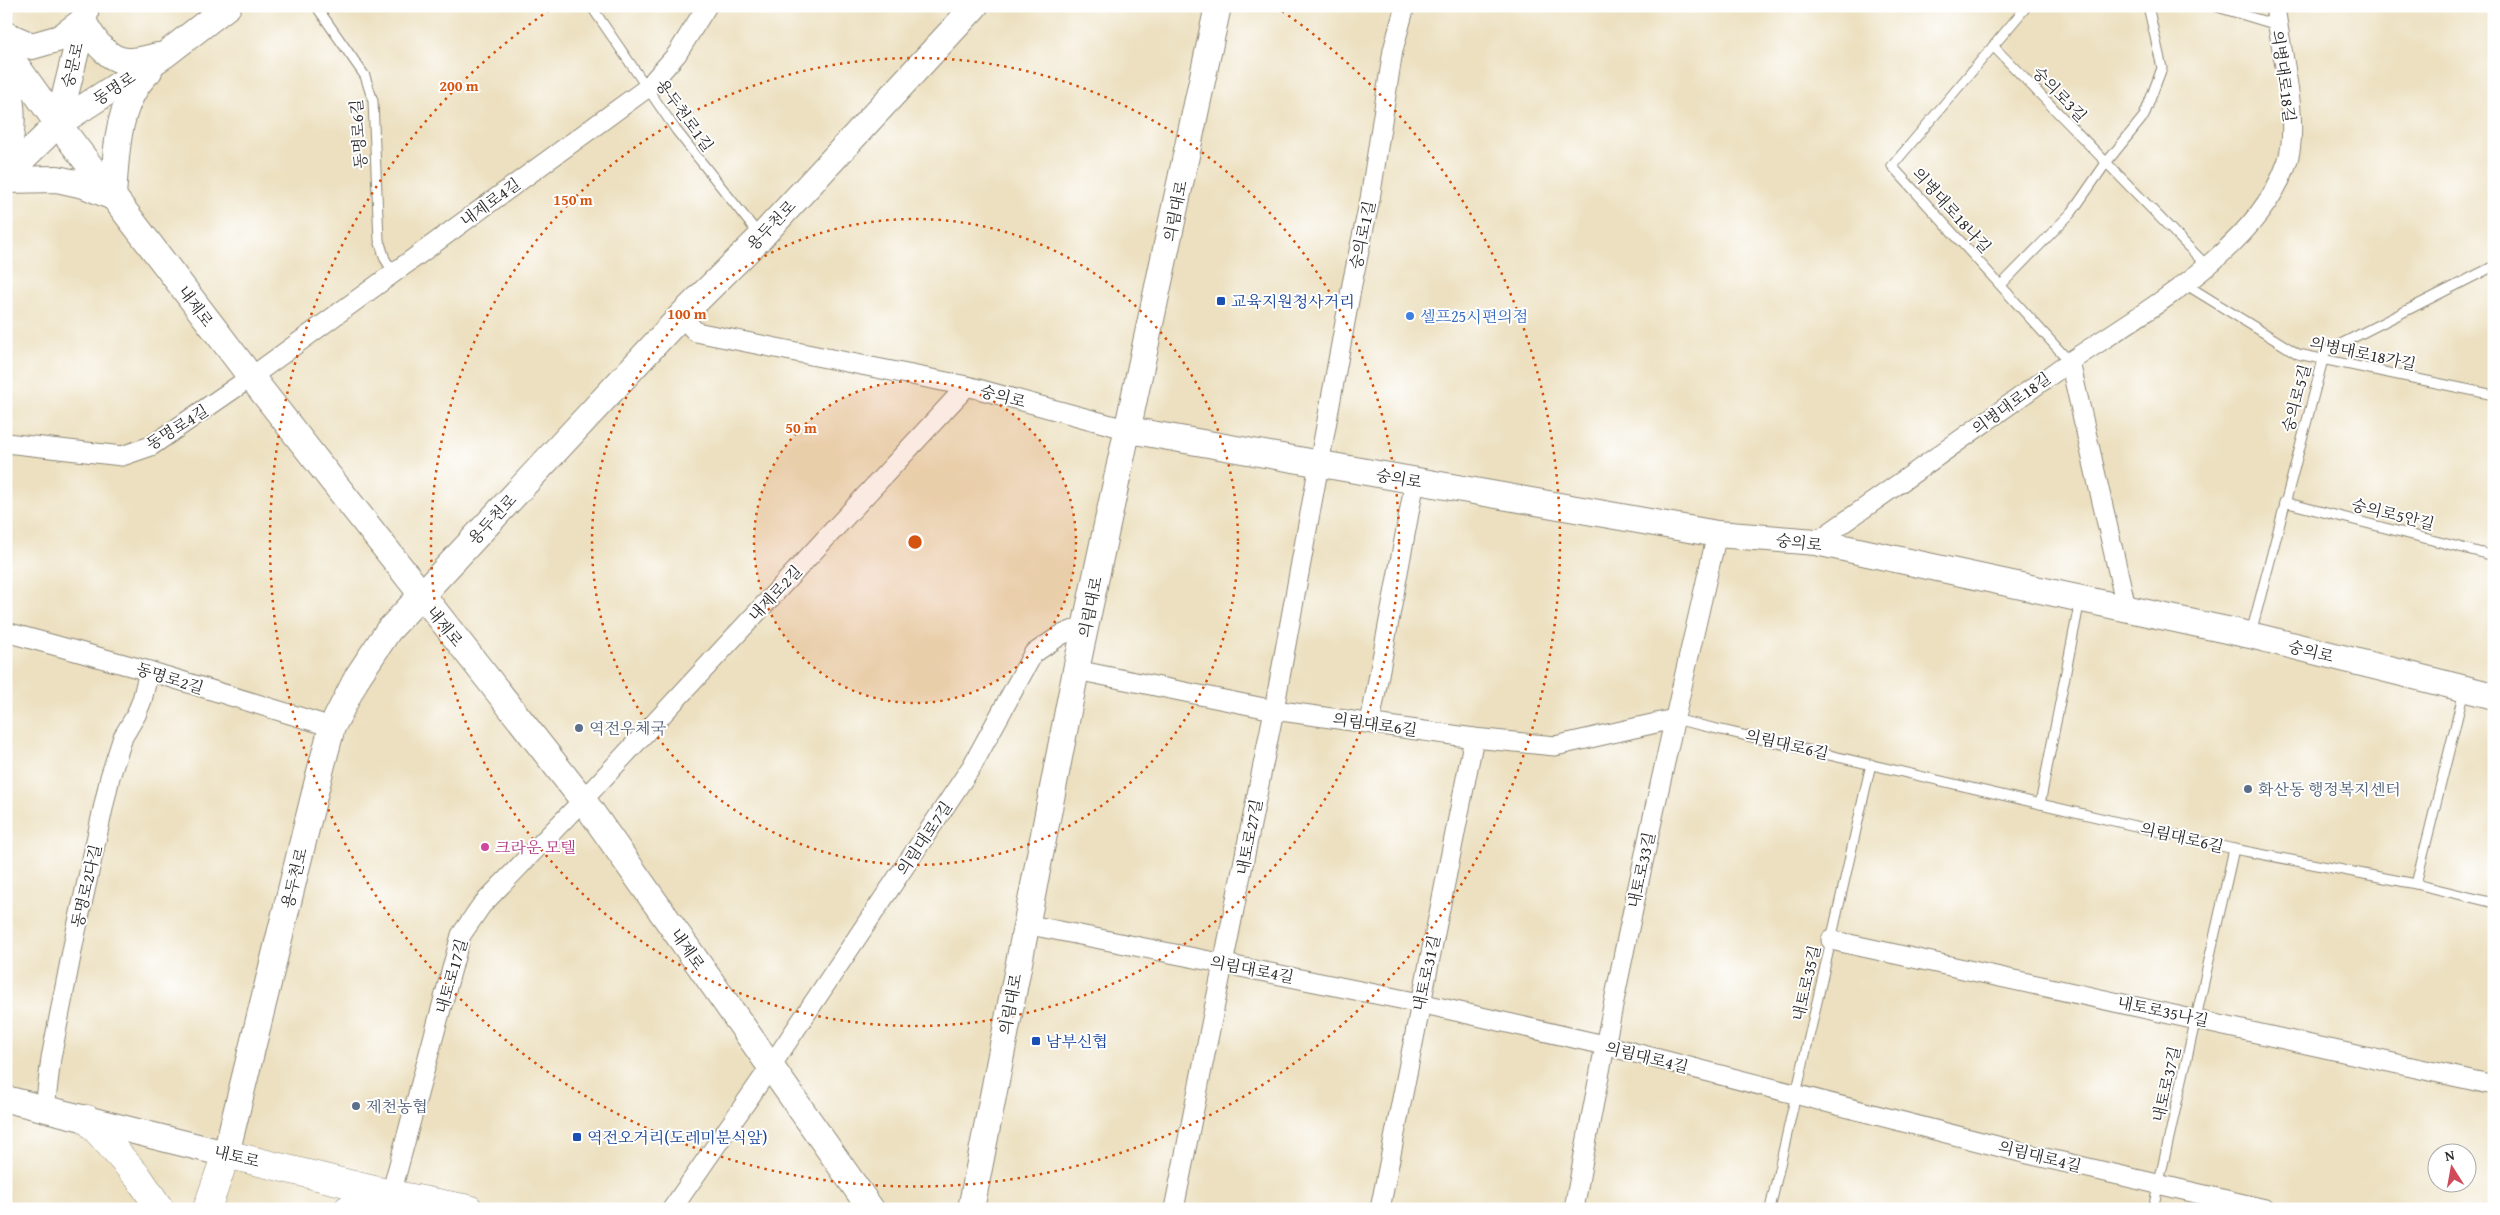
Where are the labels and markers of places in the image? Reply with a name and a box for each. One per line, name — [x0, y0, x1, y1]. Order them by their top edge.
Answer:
place label: 교육지원청사거리 — [1231, 289, 1355, 313]
marker: 교육지원청사거리 — [1215, 295, 1227, 307]
place label: 셀프25시편의점 — [1420, 304, 1528, 328]
marker: 셀프25시편의점 — [1404, 310, 1416, 322]
centre of rings — [906, 533, 924, 551]
place label: 역전우체국 — [589, 716, 667, 740]
marker: 역전우체국 — [573, 722, 585, 734]
place label: 화산동 행정복지센터 — [2258, 777, 2401, 801]
marker: 화산동 행정복지센터 — [2242, 783, 2254, 795]
place label: 크라운 모텔 — [495, 835, 576, 859]
marker: 크라운 모텔 — [479, 841, 491, 853]
place label: 남부신협 — [1046, 1029, 1108, 1053]
marker: 남부신협 — [1030, 1035, 1042, 1047]
place label: 제천농협 — [366, 1094, 428, 1118]
marker: 제천농협 — [350, 1100, 362, 1112]
place label: 역전오거리(도레미분식앞) — [587, 1125, 767, 1149]
marker: 역전오거리(도레미분식앞) — [571, 1131, 583, 1143]

